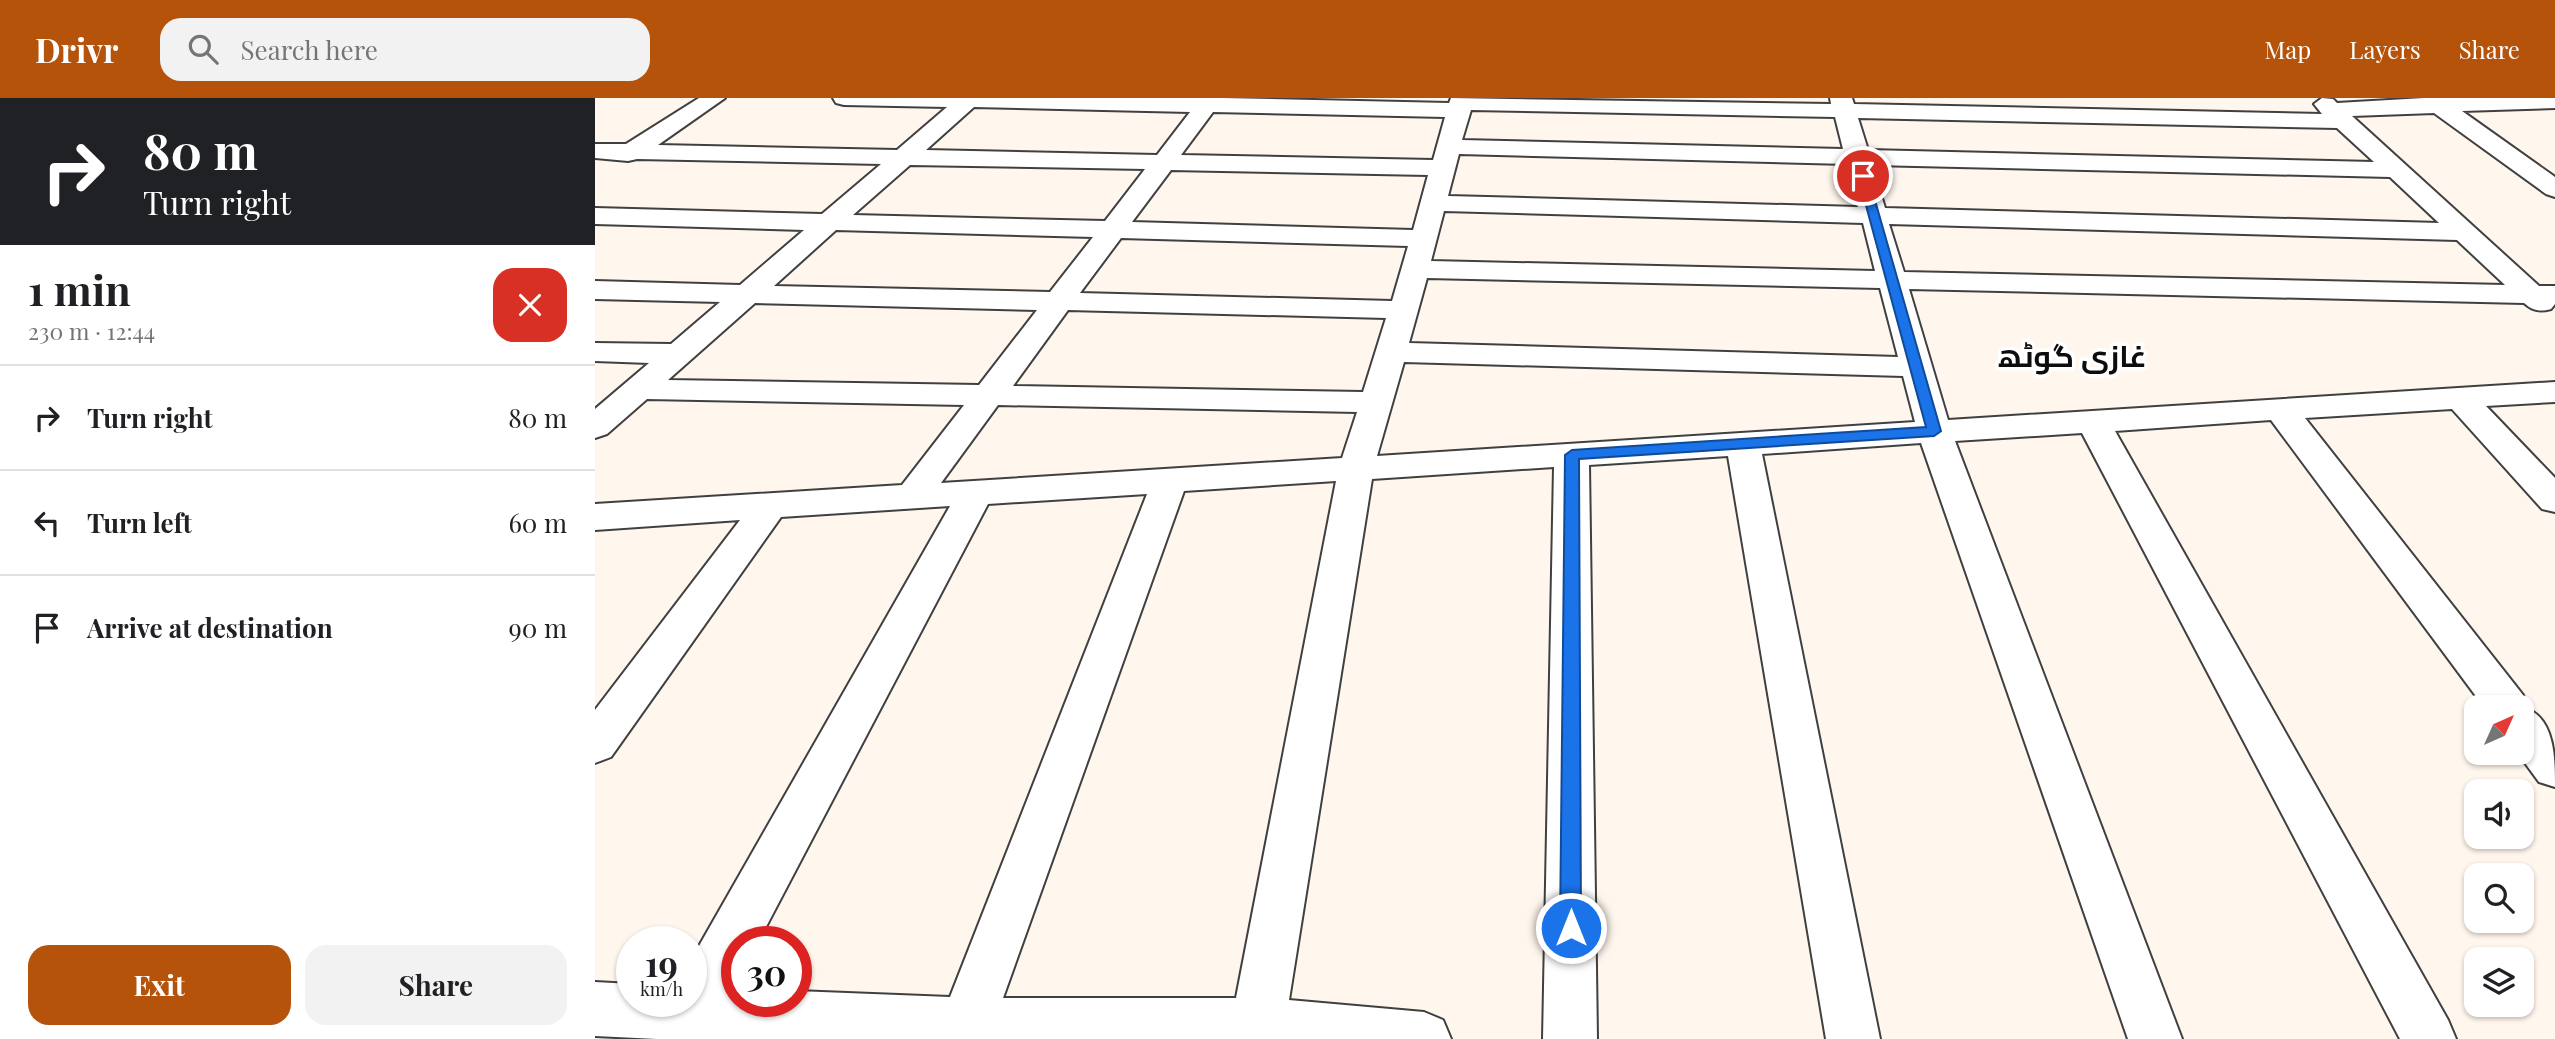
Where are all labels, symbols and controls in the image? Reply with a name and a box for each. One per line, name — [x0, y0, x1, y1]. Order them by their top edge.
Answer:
search box — [160, 18, 650, 81]
text: Drivr — [35, 27, 118, 71]
icon: search — [184, 30, 222, 68]
text: Search here — [240, 32, 378, 67]
text: Map — [2265, 33, 2311, 65]
text: Layers — [2349, 33, 2421, 65]
text: Share — [2459, 33, 2520, 65]
text: 80 m — [143, 117, 258, 182]
icon: right — [28, 126, 119, 217]
pin — [1833, 146, 1893, 206]
icon: arrive — [1844, 157, 1882, 195]
text: Turn right — [143, 180, 291, 223]
text: 1 min — [28, 261, 131, 317]
button: close — [493, 268, 567, 342]
text: 230 m · 12:44 — [28, 315, 155, 346]
district label: غازی گوٹھ — [1997, 335, 2147, 375]
icon: right — [28, 399, 66, 437]
text: Turn right — [87, 400, 213, 435]
text: 80 m — [508, 400, 567, 435]
icon: left — [28, 504, 66, 542]
text: Turn left — [87, 505, 192, 540]
text: 60 m — [508, 505, 567, 540]
icon: arrive — [28, 609, 66, 647]
text: Arrive at destination — [87, 610, 333, 645]
text: 90 m — [509, 610, 567, 645]
north arrow — [2464, 695, 2534, 765]
map controls — [2464, 695, 2534, 1017]
button: sound — [2464, 779, 2534, 849]
button: search — [2464, 863, 2534, 933]
position arrow — [1534, 891, 1608, 965]
speed limit sign: 30 — [721, 926, 812, 1017]
text: 19 — [645, 939, 678, 986]
button: Exit — [28, 945, 291, 1025]
button: Share — [305, 945, 567, 1025]
button: layers — [2464, 947, 2534, 1017]
text: km/h — [640, 977, 683, 1001]

